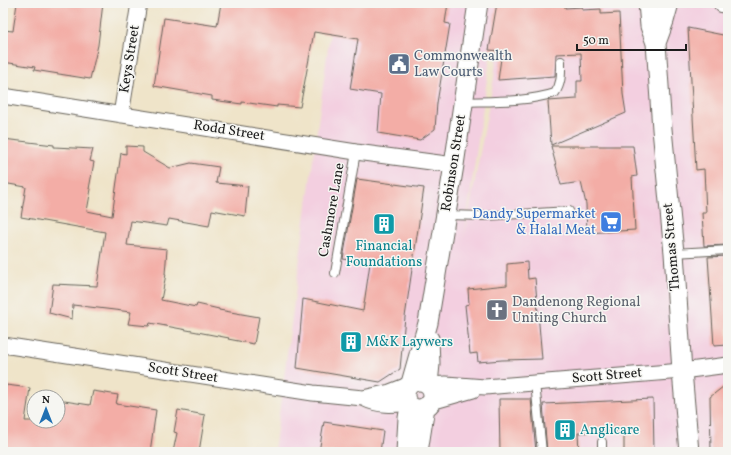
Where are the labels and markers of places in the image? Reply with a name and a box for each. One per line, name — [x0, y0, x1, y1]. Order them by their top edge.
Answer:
place label: Commonwealth Law Courts — [414, 47, 512, 82]
public building icon: Commonwealth Law Courts — [386, 51, 412, 77]
place label: Dandy Supermarket & Halal Meat — [472, 205, 596, 240]
supermarket icon: Dandy Supermarket & Halal Meat — [598, 209, 624, 235]
building icon: Financial Foundations — [371, 211, 397, 237]
place label: Financial Foundations — [346, 237, 422, 272]
place label: Dandenong Regional Uniting Church — [512, 293, 640, 328]
church icon: Dandenong Regional Uniting Church — [484, 297, 510, 323]
building icon: M&K Laywers — [338, 329, 364, 355]
place label: M&K Laywers — [366, 333, 453, 352]
building icon: Anglicare — [552, 417, 578, 443]
place label: Anglicare — [580, 421, 640, 440]

